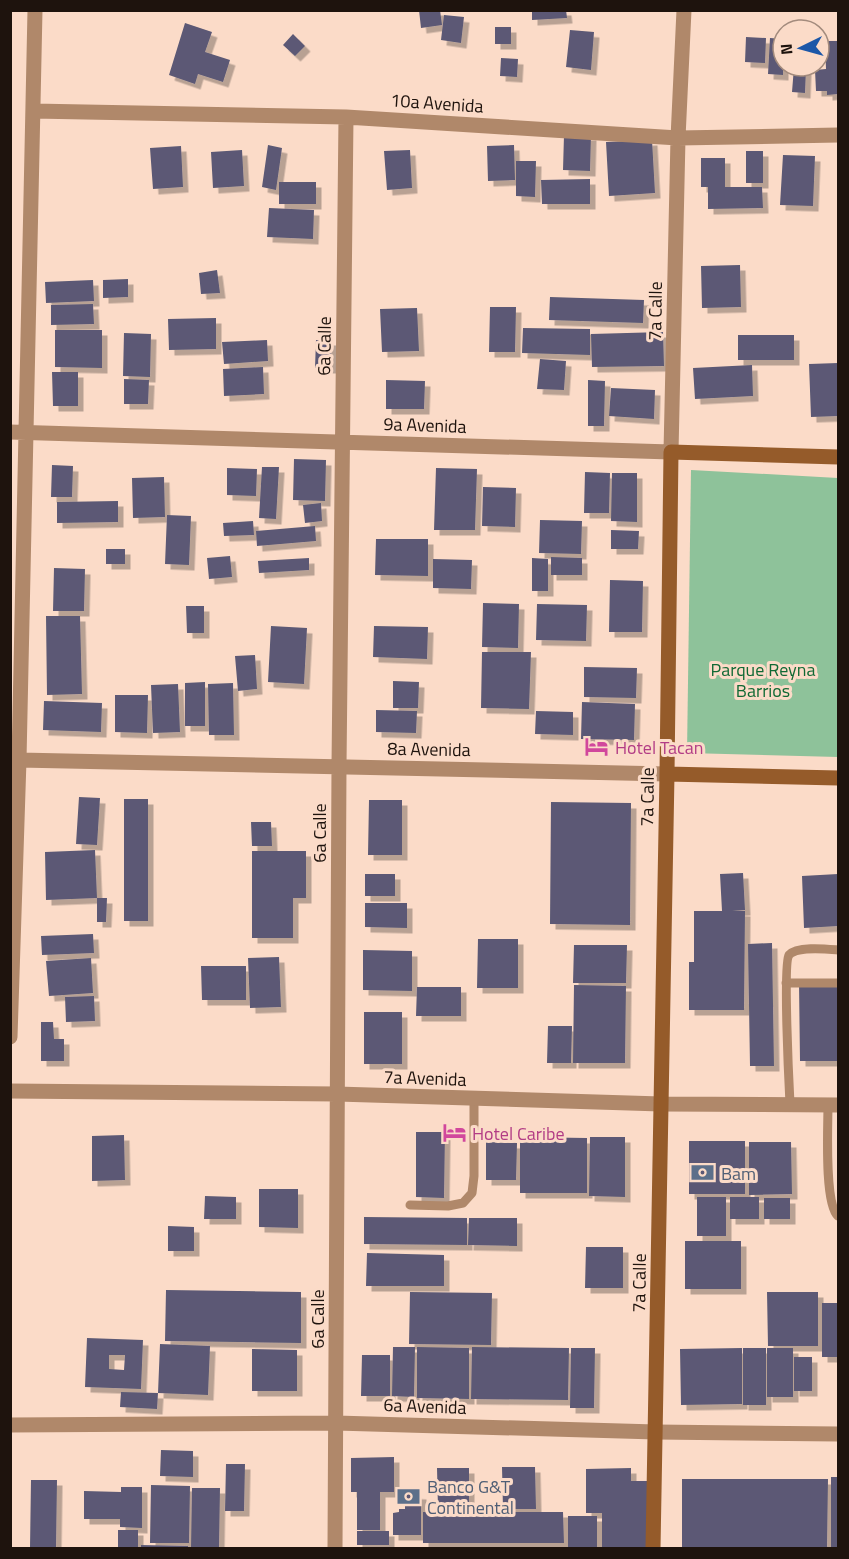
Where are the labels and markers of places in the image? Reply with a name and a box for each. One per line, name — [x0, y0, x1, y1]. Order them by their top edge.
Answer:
hotel icon: Hotel Tacan — [584, 734, 610, 760]
place label: Hotel Tacan — [615, 734, 703, 761]
hotel icon: Hotel Caribe — [441, 1120, 467, 1146]
place label: Hotel Caribe — [472, 1120, 565, 1147]
bank icon: Bam — [690, 1160, 716, 1186]
place label: Bam — [721, 1160, 756, 1187]
place label: Banco G&T Continental — [427, 1473, 514, 1521]
bank icon: Banco G&T Continental — [396, 1483, 422, 1509]

